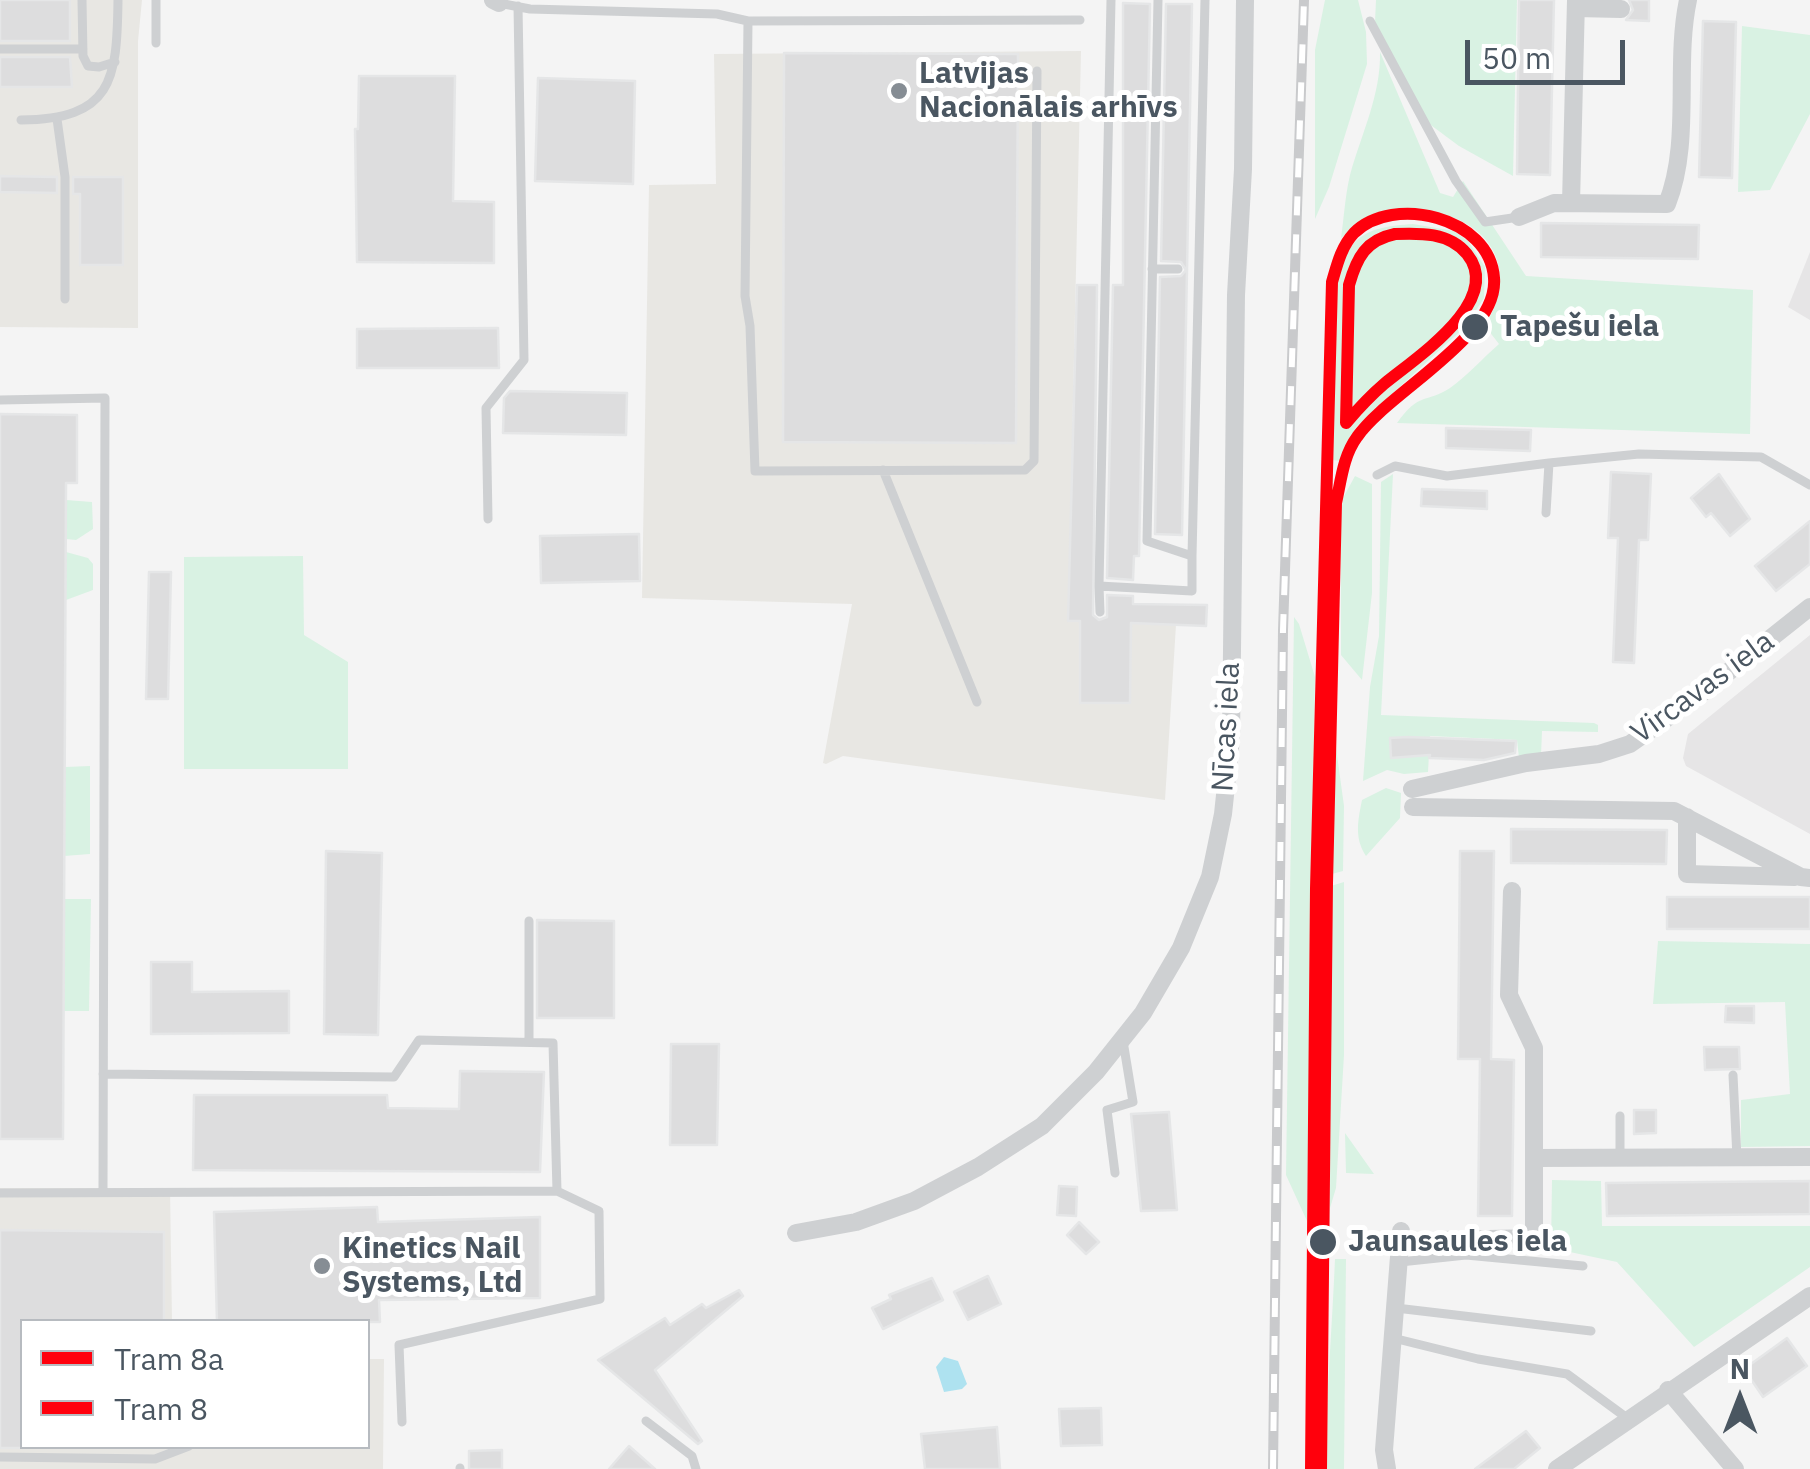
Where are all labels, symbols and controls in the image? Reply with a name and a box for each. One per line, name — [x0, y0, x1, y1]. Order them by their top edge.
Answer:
scale bar — [1470, 20, 1630, 82]
text: 50 m — [1482, 38, 1551, 77]
place label: Latvijas Nacionālais arhīvs — [919, 56, 1178, 126]
marker: Latvijas Nacionālais arhīvs — [888, 80, 910, 102]
place label: Tapešu iela — [1500, 309, 1659, 345]
marker: Tapešu iela — [1459, 311, 1491, 343]
street label: Vircavas iela — [1625, 624, 1781, 752]
street label: Nīcas iela — [1206, 661, 1248, 793]
place label: Jaunsaules iela — [1348, 1224, 1567, 1260]
marker: Jaunsaules iela — [1307, 1226, 1339, 1258]
place label: Kinetics Nail Systems, Ltd — [342, 1231, 523, 1302]
marker: Kinetics Nail Systems, Ltd — [311, 1255, 333, 1277]
legend — [20, 1319, 370, 1449]
text: Tram 8a — [114, 1339, 224, 1378]
north arrow — [1690, 1349, 1790, 1449]
text: N — [1730, 1350, 1750, 1387]
text: Tram 8 — [114, 1389, 208, 1428]

